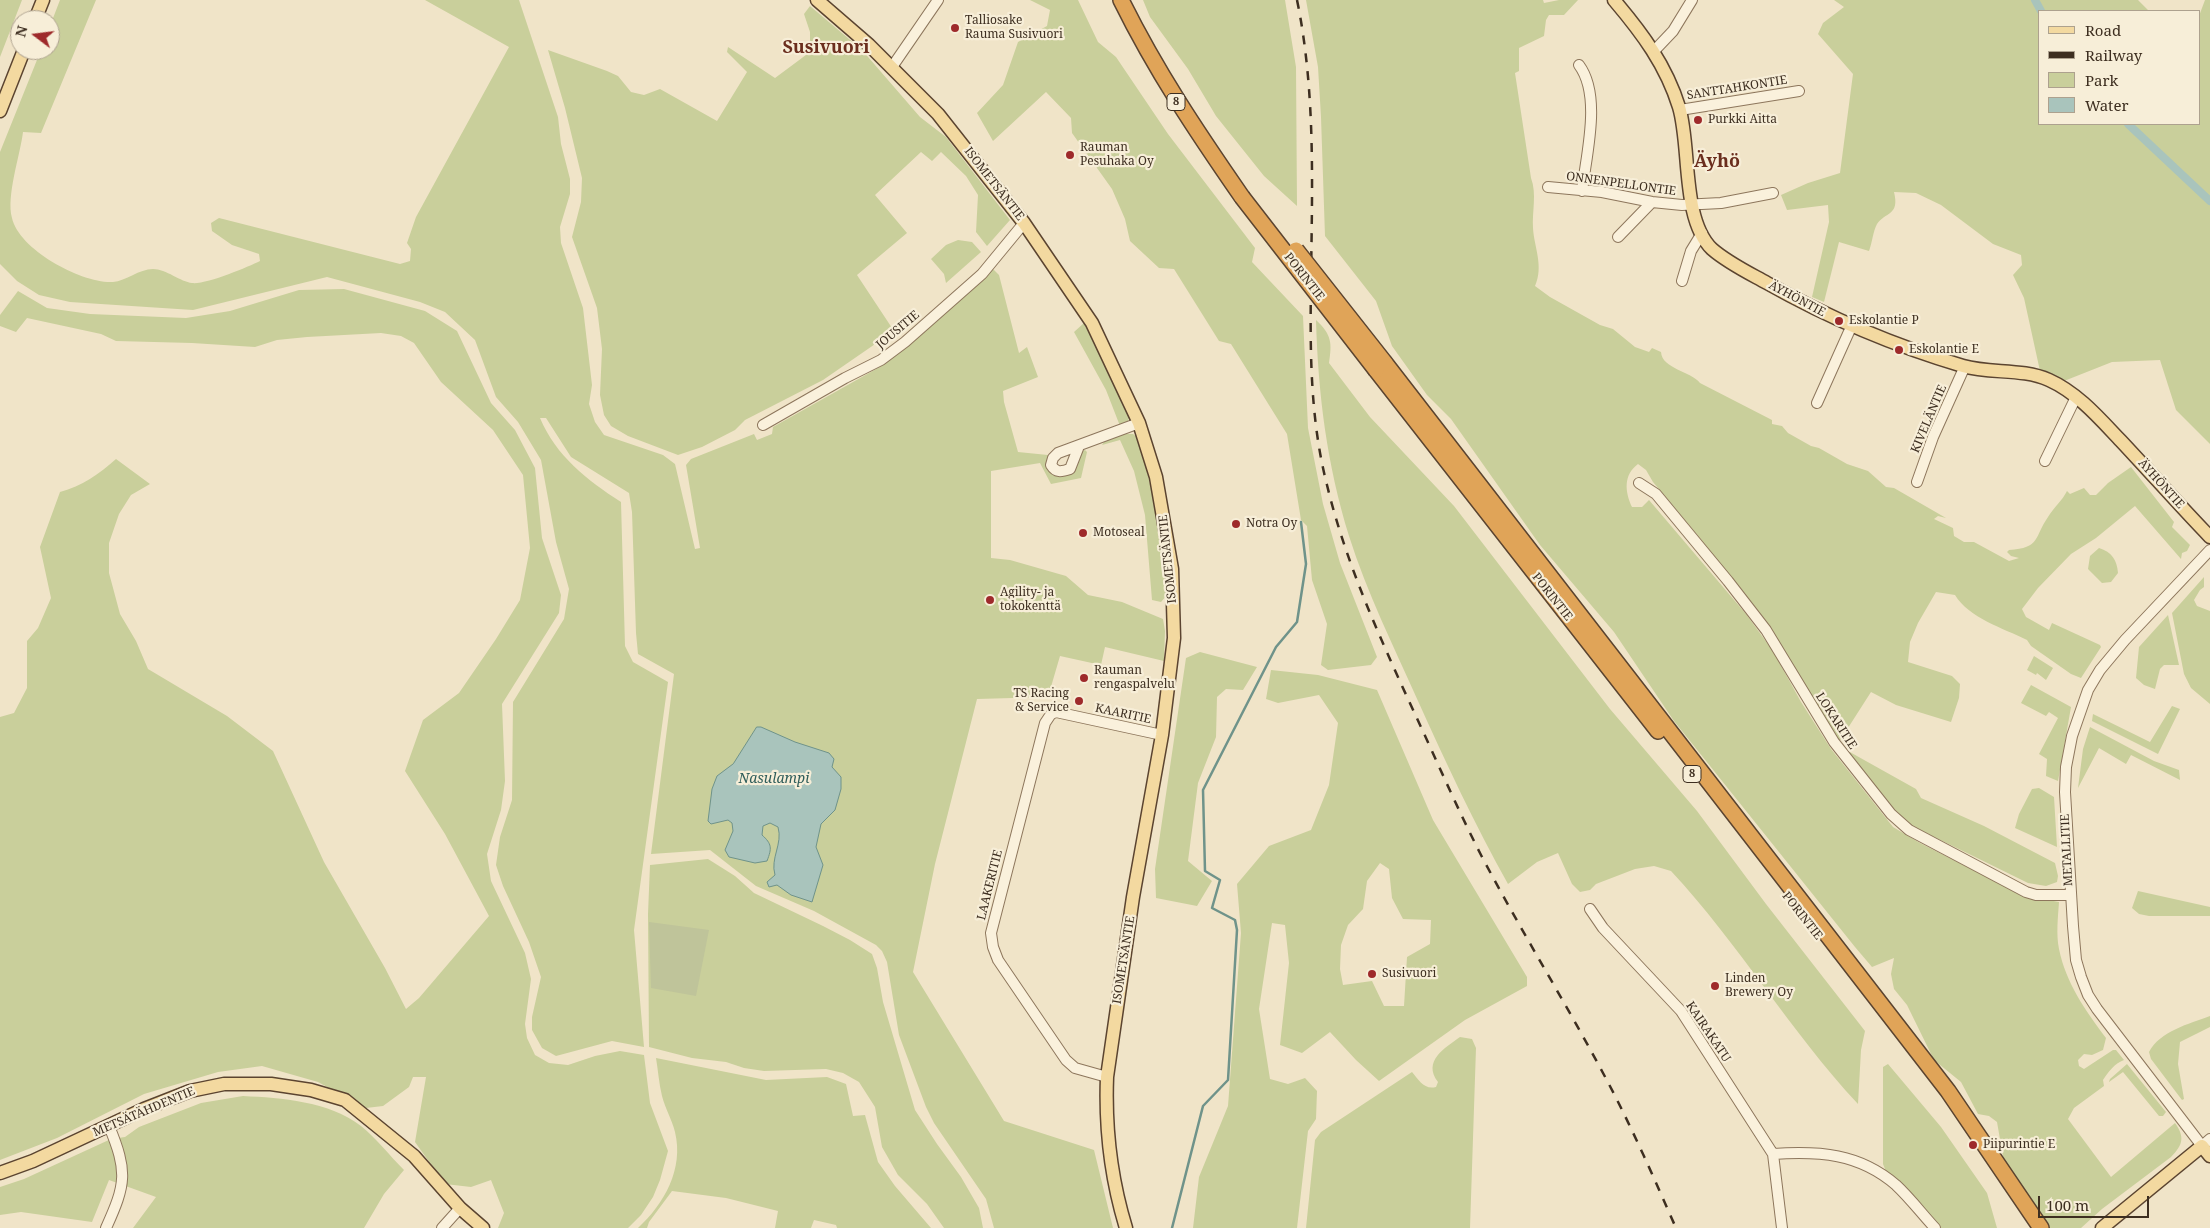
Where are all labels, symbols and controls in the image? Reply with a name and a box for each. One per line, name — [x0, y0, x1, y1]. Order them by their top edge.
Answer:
north arrow — [10, 10, 60, 60]
legend — [2038, 10, 2200, 125]
place label: Talliosake Rauma Susivuori — [965, 14, 1063, 42]
text: Road — [2085, 20, 2121, 40]
marker: Talliosake Rauma Susivuori — [949, 22, 961, 34]
text: N — [10, 23, 32, 39]
district label: Susivuori — [782, 37, 870, 59]
text: Railway — [2085, 45, 2142, 65]
text: Park — [2085, 70, 2118, 90]
street label: SANTTAHKONTIE — [1686, 73, 1788, 103]
road number: 8 — [1167, 94, 1185, 110]
text: Water — [2085, 95, 2128, 115]
place label: Purkki Aitta — [1708, 113, 1777, 127]
marker: Purkki Aitta — [1692, 114, 1704, 126]
place label: Rauman Pesuhaka Oy — [1080, 141, 1154, 169]
street label: ISOMETSÄNTIE — [961, 144, 1027, 224]
marker: Rauman Pesuhaka Oy — [1064, 149, 1076, 161]
district label: Äyhö — [1694, 151, 1740, 173]
street label: ONNENPELLONTIE — [1565, 169, 1677, 199]
street label: PORINTIE — [1281, 250, 1327, 304]
street label: ÄYHÖNTIE — [1766, 278, 1828, 320]
street label: JOUSITIE — [873, 308, 923, 352]
place label: Eskolantie P — [1849, 314, 1919, 328]
marker: Eskolantie P — [1833, 315, 1845, 327]
place label: Eskolantie E — [1909, 343, 1979, 357]
marker: Eskolantie E — [1893, 344, 1905, 356]
street label: KIVELÄNTIE — [1908, 383, 1950, 455]
street label: ÄYHÖNTIE — [2135, 456, 2187, 512]
street label: ISOMETSÄNTIE — [1156, 514, 1180, 604]
place label: Notra Oy — [1246, 517, 1297, 531]
marker: Notra Oy — [1230, 518, 1242, 530]
place label: Motoseal — [1093, 526, 1145, 540]
marker: Motoseal — [1077, 527, 1089, 539]
street label: PORINTIE — [1529, 570, 1575, 624]
place label: Agility- ja tokokenttä — [1000, 586, 1061, 614]
marker: Agility- ja tokokenttä — [984, 594, 996, 606]
place label: Rauman rengaspalvelu — [1094, 664, 1175, 692]
marker: Rauman rengaspalvelu — [1078, 672, 1090, 684]
place label: TS Racing & Service — [1013, 687, 1069, 715]
street label: LOKARITIE — [1812, 690, 1860, 752]
marker: TS Racing & Service — [1073, 695, 1085, 707]
street label: KAARITIE — [1094, 701, 1152, 727]
road number: 8 — [1683, 766, 1701, 782]
water label: Nasulampi — [739, 771, 809, 787]
street label: METALLITIE — [2058, 813, 2076, 887]
street label: LAAKERITIE — [974, 848, 1006, 922]
street label: PORINTIE — [1779, 889, 1825, 943]
street label: ISOMETSÄNTIE — [1110, 915, 1138, 1005]
place label: Susivuori — [1382, 967, 1436, 981]
marker: Susivuori — [1366, 968, 1378, 980]
place label: Linden Brewery Oy — [1725, 972, 1793, 1000]
marker: Linden Brewery Oy — [1709, 980, 1721, 992]
street label: KAIRAKATU — [1683, 999, 1733, 1065]
street label: METSÄTÄHDENTIE — [91, 1084, 197, 1140]
place label: Piipurintie E — [1983, 1138, 2055, 1152]
marker: Piipurintie E — [1967, 1139, 1979, 1151]
scale bar — [2040, 1186, 2151, 1218]
text: 100 m — [2046, 1195, 2089, 1215]

